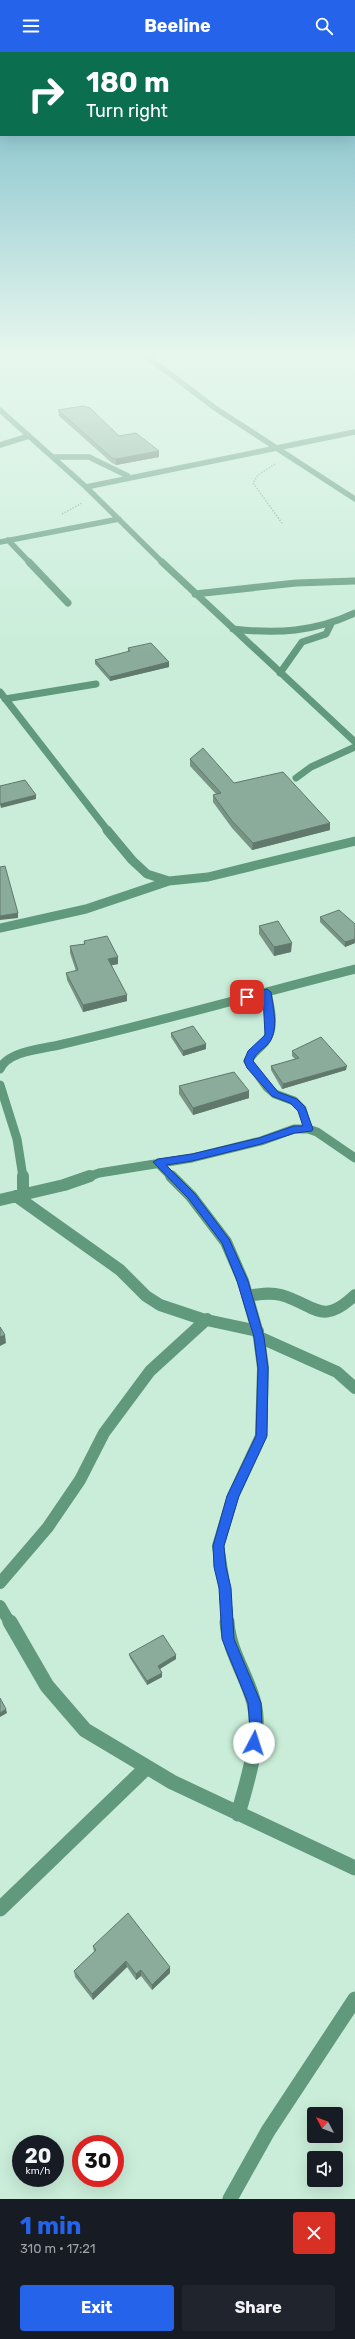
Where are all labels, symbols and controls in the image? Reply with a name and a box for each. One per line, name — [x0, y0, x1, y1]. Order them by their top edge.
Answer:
icon: menu — [20, 15, 42, 37]
text: Beeline — [144, 15, 211, 37]
icon: search — [313, 15, 335, 37]
text: 180 m — [86, 66, 170, 99]
icon: right — [20, 68, 72, 120]
text: Turn right — [86, 100, 168, 122]
pin — [230, 980, 264, 1014]
icon: arrive — [236, 986, 258, 1008]
position arrow — [233, 1722, 275, 1764]
north arrow — [307, 2107, 343, 2143]
map controls — [307, 2107, 343, 2187]
speed limit sign: 30 — [72, 2135, 124, 2187]
text: 20 — [25, 2144, 51, 2168]
button: sound — [307, 2151, 343, 2187]
text: km/h — [26, 2165, 50, 2177]
text: 1 min — [20, 2212, 81, 2240]
button: close — [293, 2212, 335, 2254]
text: 310 m · 17:21 — [20, 2241, 96, 2256]
button: Exit — [20, 2285, 174, 2331]
button: Share — [182, 2285, 335, 2331]

